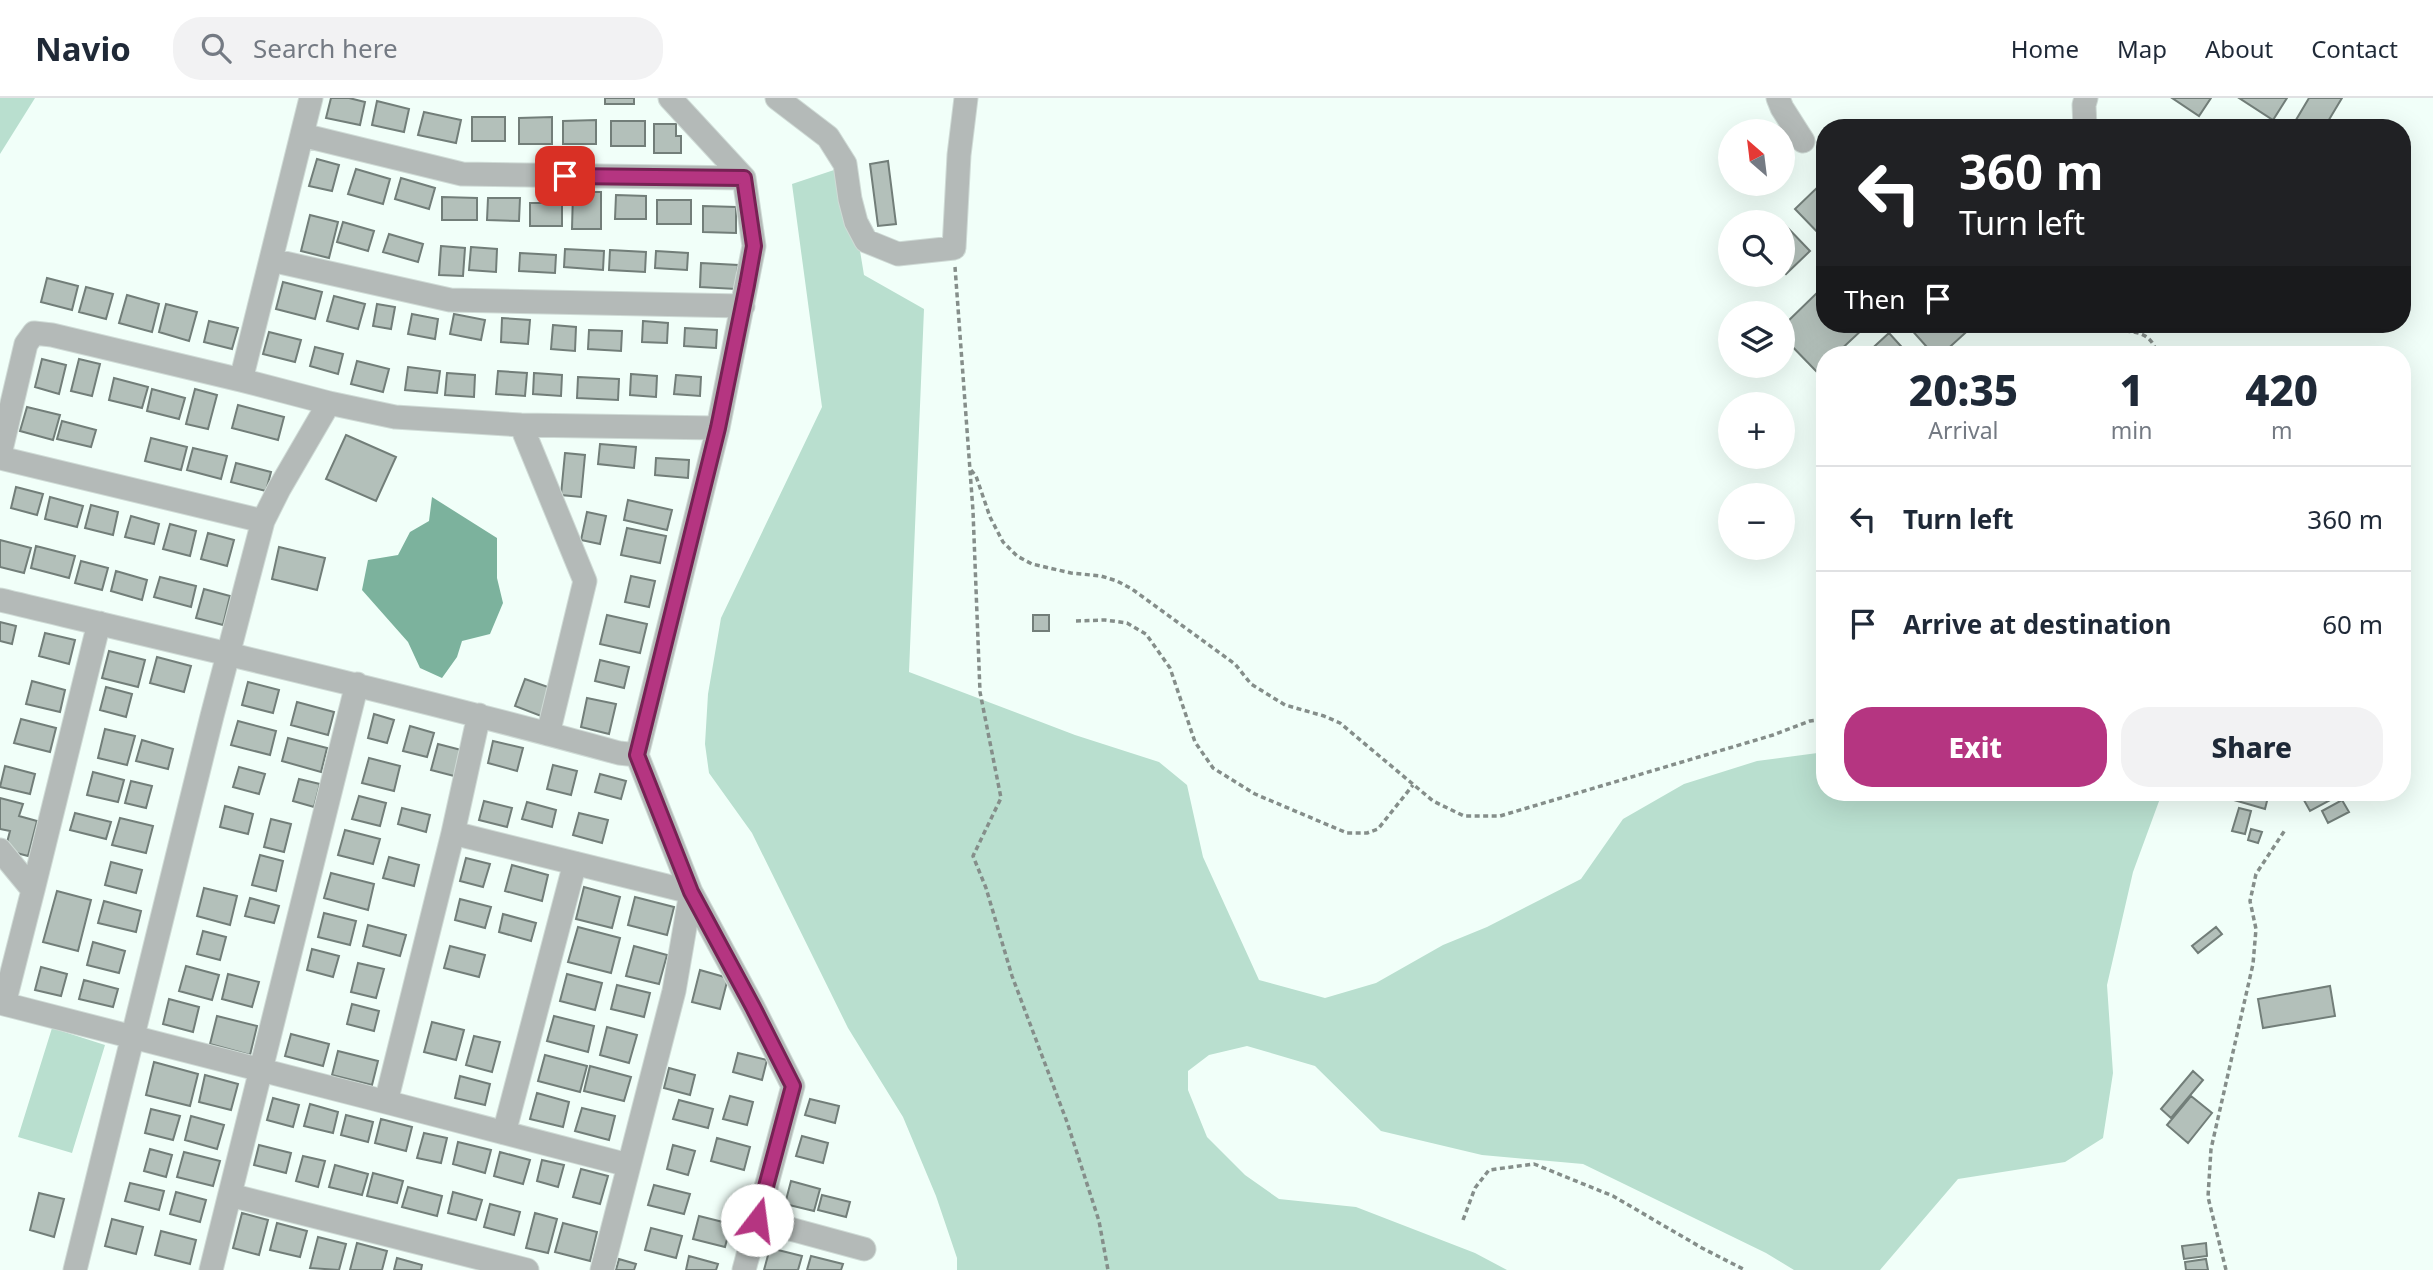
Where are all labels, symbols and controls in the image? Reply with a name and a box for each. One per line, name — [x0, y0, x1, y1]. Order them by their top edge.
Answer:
search box — [173, 17, 663, 80]
text: Navio — [35, 26, 131, 71]
icon: search — [197, 29, 235, 67]
text: Search here — [253, 30, 398, 66]
text: Home — [2011, 32, 2079, 65]
text: Map — [2117, 32, 2167, 65]
text: About — [2205, 32, 2273, 65]
text: Contact — [2311, 32, 2398, 65]
north arrow — [1718, 119, 1796, 196]
map controls — [1718, 119, 1795, 560]
text: 360 m — [1959, 138, 2104, 204]
pin — [535, 146, 595, 206]
icon: left — [1844, 147, 1935, 238]
icon: arrive — [546, 157, 584, 195]
text: Turn left — [1959, 201, 2085, 244]
button: search — [1718, 210, 1795, 287]
icon: arrive — [1919, 280, 1957, 318]
text: Then — [1844, 281, 1905, 317]
button: layers — [1718, 301, 1795, 378]
text: 20:35 — [1909, 361, 2018, 418]
text: 1 — [2119, 361, 2144, 418]
text: 420 — [2245, 361, 2318, 418]
button: + — [1718, 392, 1795, 469]
text: Arrival — [1928, 414, 1998, 446]
text: min — [2111, 414, 2152, 446]
text: m — [2271, 414, 2292, 446]
button: − — [1718, 483, 1795, 560]
icon: left — [1844, 500, 1882, 538]
text: Turn left — [1903, 501, 2014, 537]
text: 360 m — [2307, 501, 2383, 537]
icon: arrive — [1844, 605, 1882, 643]
text: Arrive at destination — [1903, 606, 2172, 642]
text: 60 m — [2322, 606, 2383, 642]
button: Exit — [1844, 707, 2107, 787]
button: Share — [2121, 707, 2383, 787]
position arrow — [720, 1183, 794, 1257]

